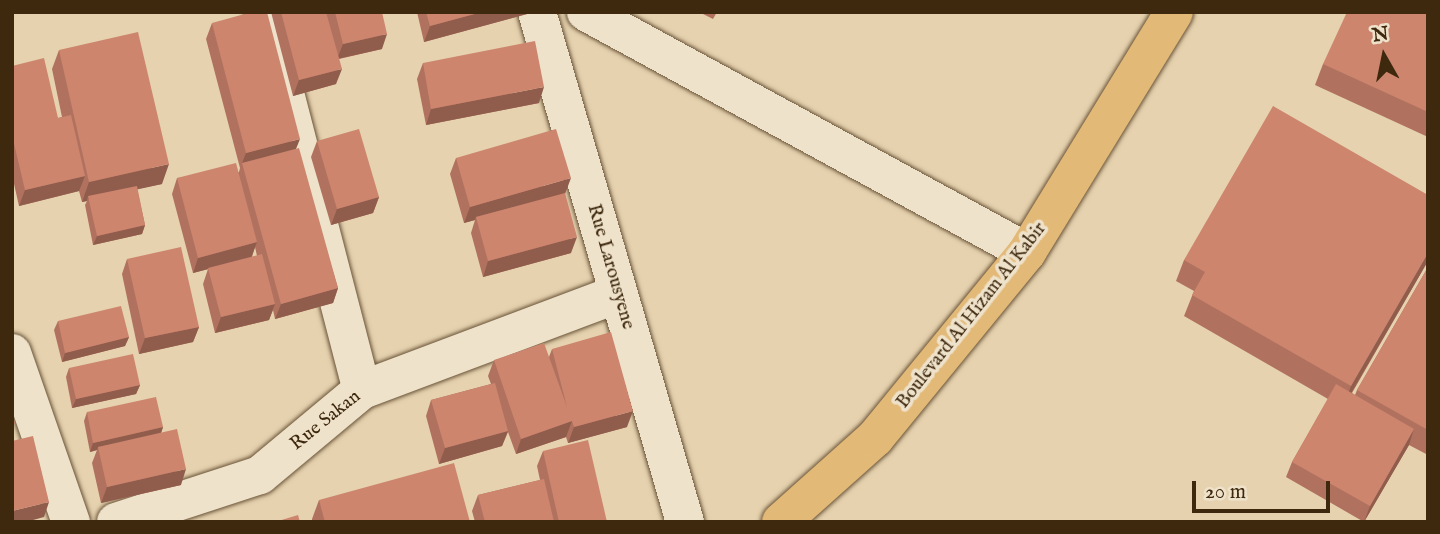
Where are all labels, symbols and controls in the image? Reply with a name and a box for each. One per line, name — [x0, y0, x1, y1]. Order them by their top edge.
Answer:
north arrow — [1349, 21, 1419, 91]
text: N — [1371, 22, 1391, 48]
street label: Rue Larousyene — [581, 202, 639, 332]
street label: Boulevard Al Hizam Al Kabir — [892, 218, 1052, 414]
street label: Rue Sakan — [286, 386, 366, 456]
scale bar — [1195, 468, 1333, 512]
text: 20 m — [1205, 479, 1246, 506]

